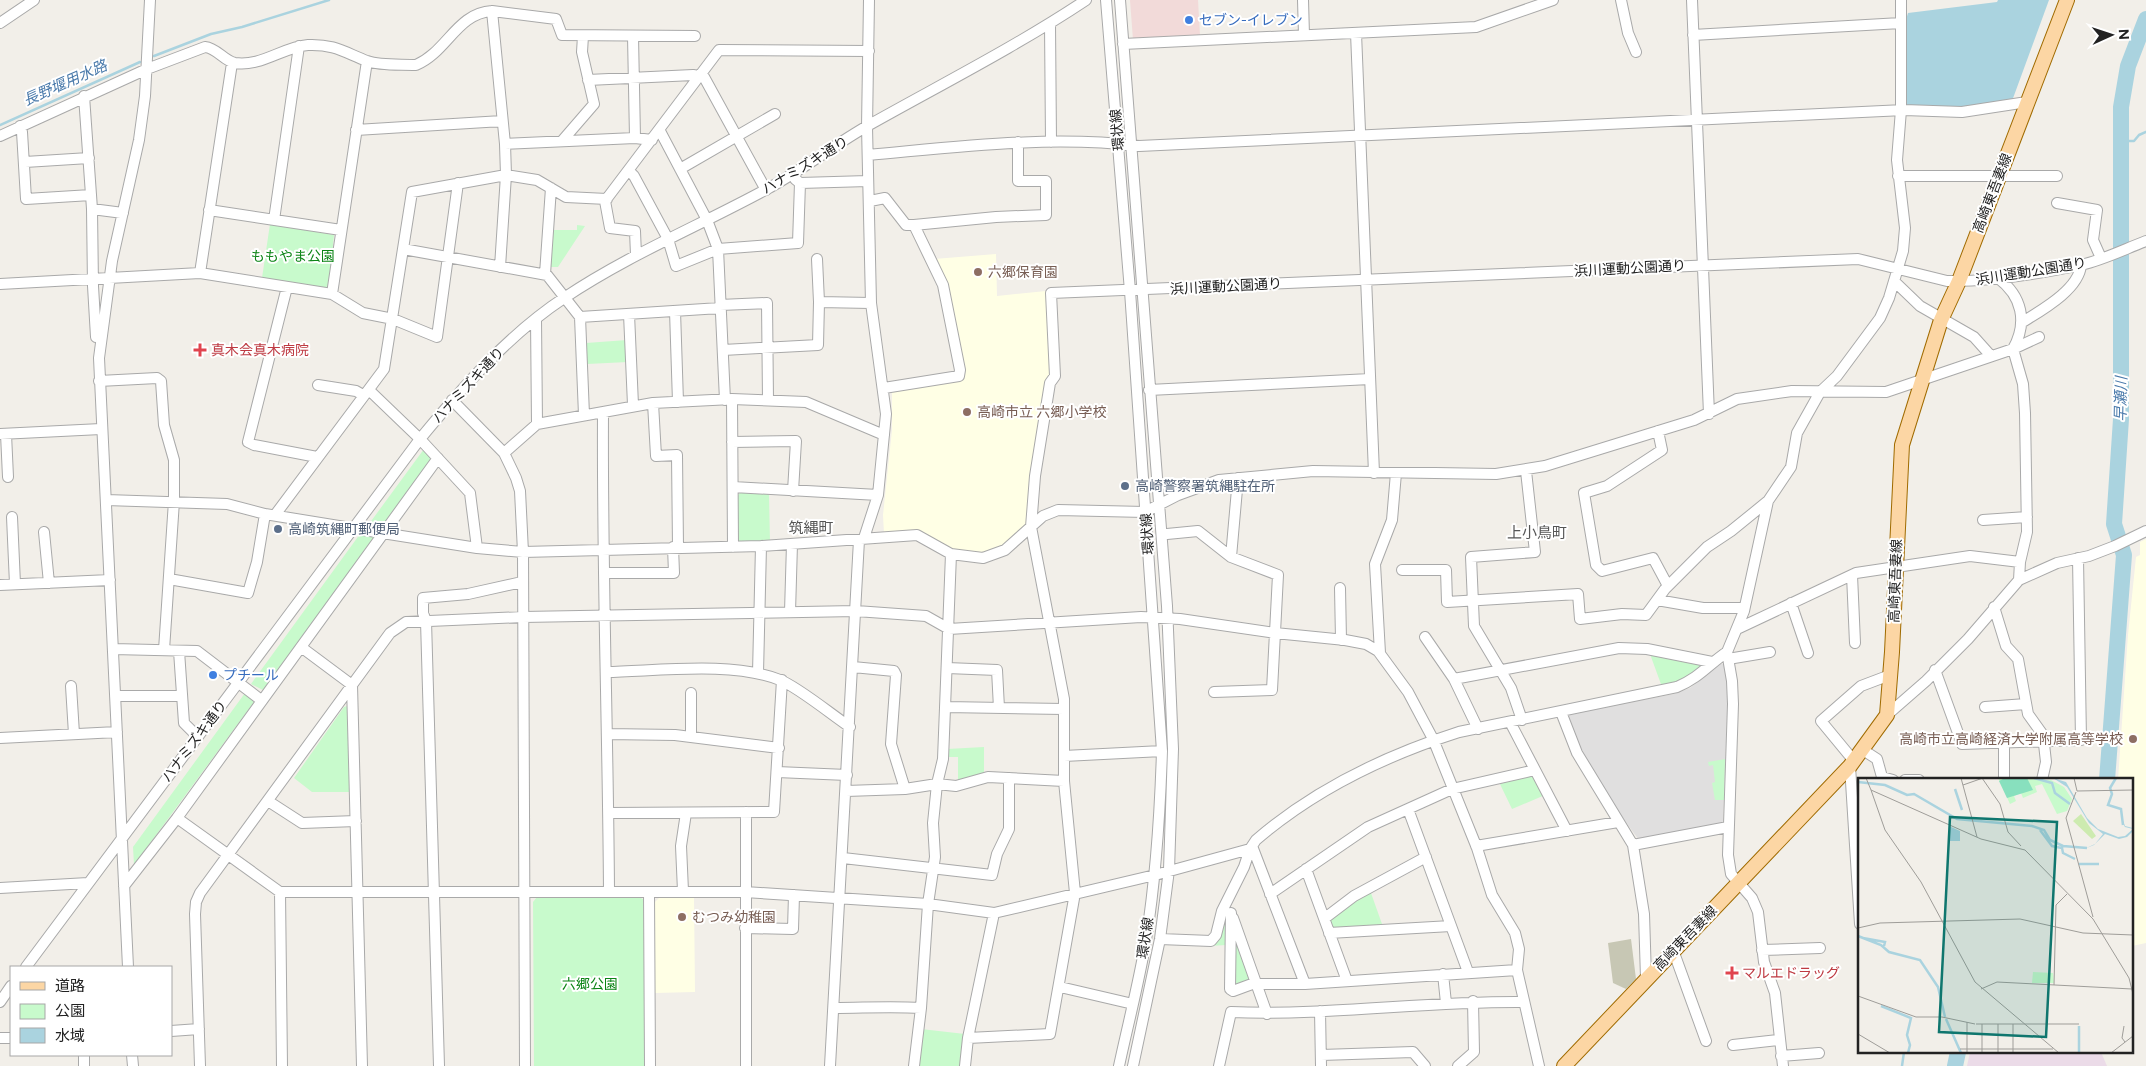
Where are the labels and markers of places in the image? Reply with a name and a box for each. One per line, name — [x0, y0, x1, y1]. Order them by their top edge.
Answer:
place label: セブン-イレブン — [1199, 12, 1303, 29]
marker: セブン-イレブン — [1183, 14, 1195, 26]
place label: 六郷保育園 — [988, 264, 1058, 281]
marker: 六郷保育園 — [972, 266, 984, 278]
place label: 真木会真木病院 — [211, 342, 309, 359]
marker: 真木会真木病院 — [193, 343, 207, 357]
place label: 高崎市立 六郷小学校 — [977, 404, 1106, 421]
marker: 高崎市立 六郷小学校 — [961, 406, 973, 418]
place label: 高崎警察署筑縄駐在所 — [1135, 478, 1275, 495]
marker: 高崎警察署筑縄駐在所 — [1119, 480, 1131, 492]
place label: 高崎筑縄町郵便局 — [288, 521, 400, 538]
marker: 高崎筑縄町郵便局 — [272, 523, 284, 535]
place label: プチール — [223, 667, 279, 684]
marker: プチール — [207, 669, 219, 681]
place label: 高崎市立高崎経済大学附属高等学校 — [1899, 731, 2123, 748]
marker: 高崎市立高崎経済大学附属高等学校 — [2127, 733, 2139, 745]
place label: むつみ幼稚園 — [692, 909, 776, 926]
marker: むつみ幼稚園 — [676, 911, 688, 923]
place label: マルエドラッグ — [1742, 965, 1840, 982]
marker: マルエドラッグ — [1726, 967, 1738, 979]

